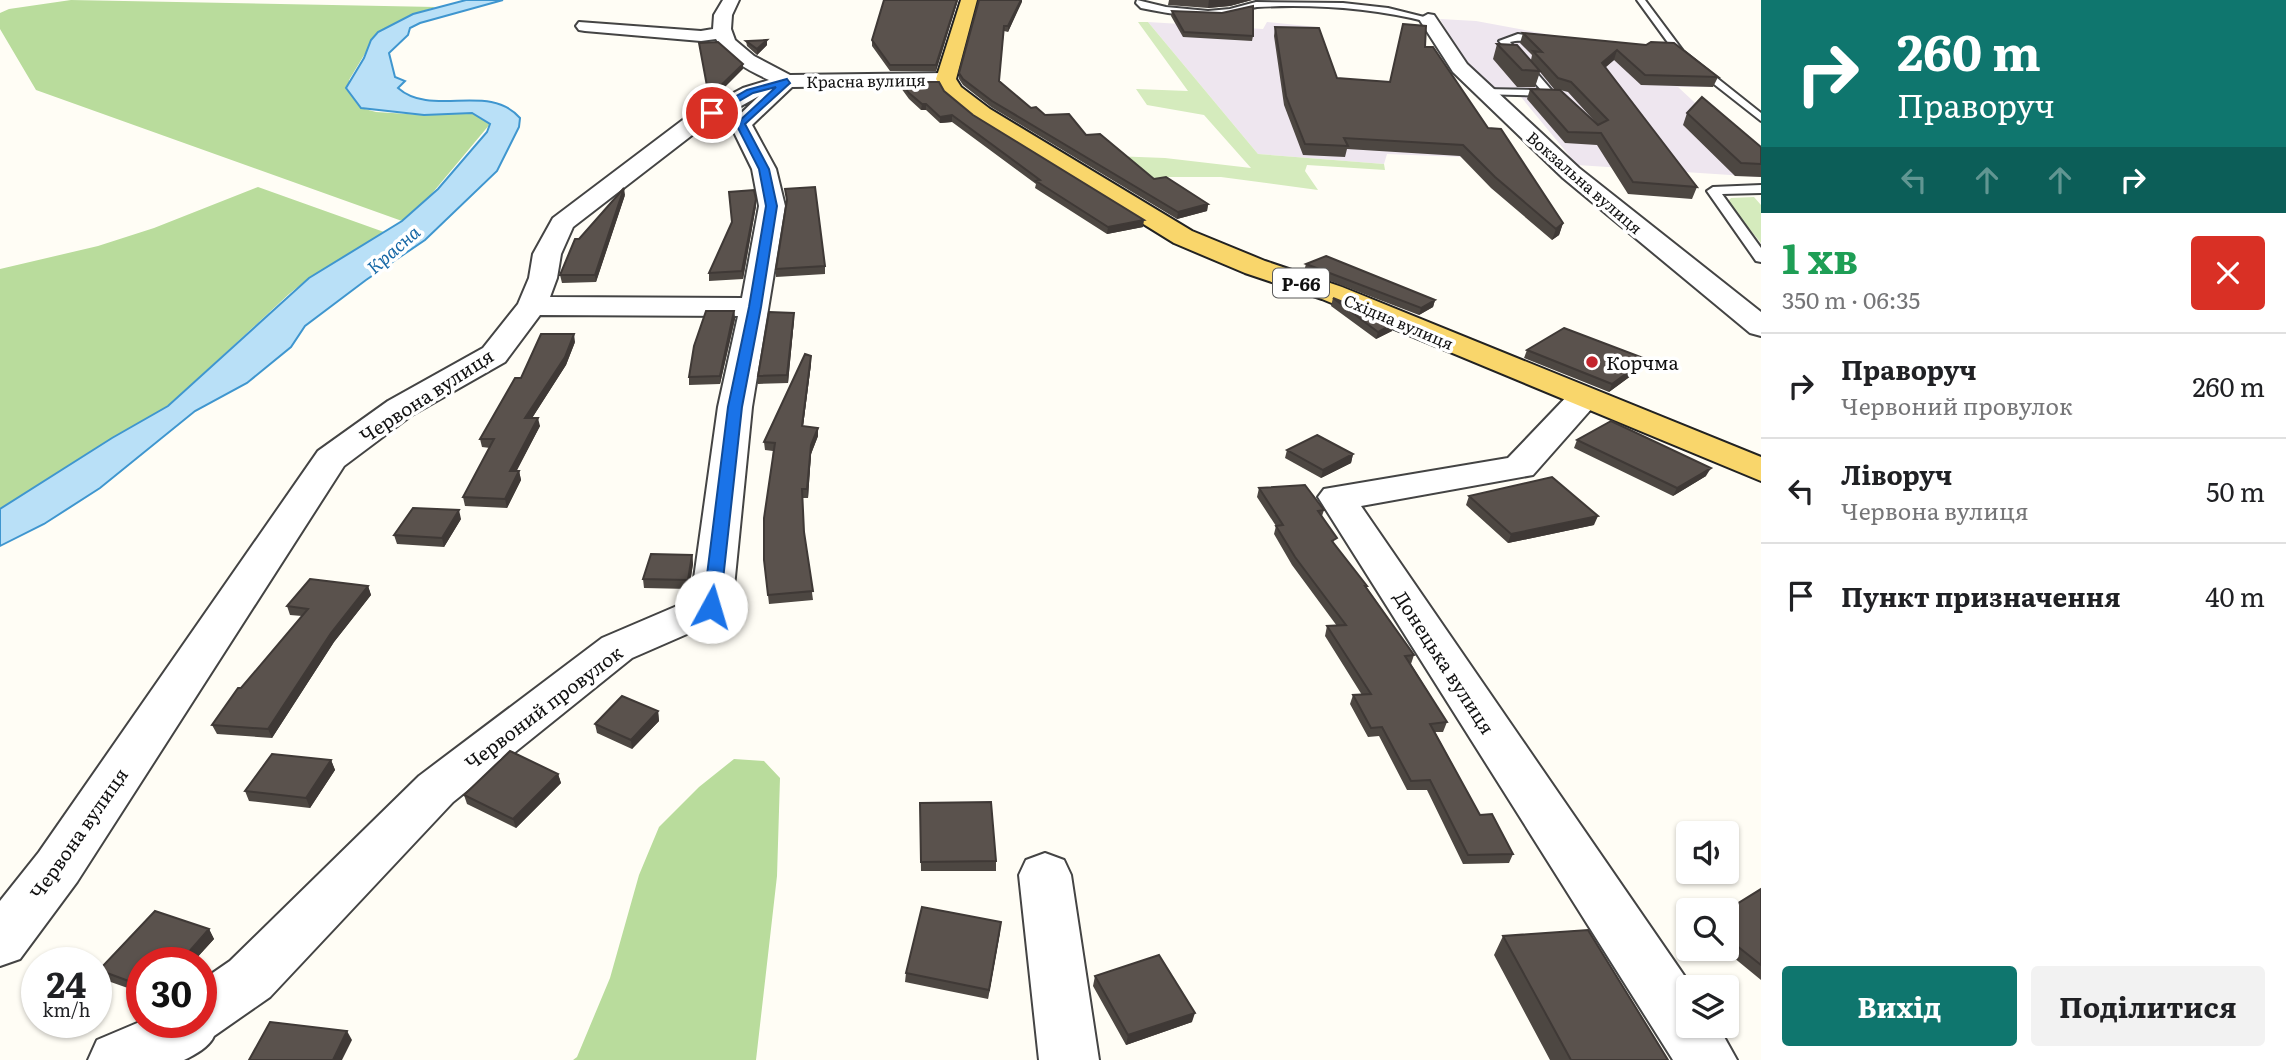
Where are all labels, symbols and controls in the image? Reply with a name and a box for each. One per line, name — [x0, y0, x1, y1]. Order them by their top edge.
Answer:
text: 260 m — [1897, 13, 2041, 86]
icon: right — [1782, 28, 1873, 119]
street label: Красна вулиця — [806, 67, 926, 93]
text: Праворуч — [1897, 80, 2055, 128]
pin — [682, 83, 742, 143]
icon: arrive — [693, 94, 731, 132]
street label: Вокзальна вулиця — [1522, 125, 1648, 239]
icon: left — [1895, 161, 1933, 199]
icon: ahead — [1968, 161, 2006, 199]
icon: ahead — [2041, 161, 2079, 199]
icon: right — [2114, 161, 2152, 199]
water label: Красна — [361, 218, 426, 280]
text: 1 хв — [1782, 225, 1858, 287]
button: close — [2191, 236, 2265, 310]
road number: Р-66 — [1273, 268, 1329, 298]
text: 350 m · 06:35 — [1782, 282, 1920, 316]
street label: Східна вулиця — [1341, 287, 1457, 355]
street label: Червона вулиця — [353, 341, 499, 449]
place label: Корчма — [1606, 348, 1680, 376]
text: Праворуч — [1841, 349, 1977, 388]
marker: Корчма — [1584, 354, 1600, 370]
text: 260 m — [2192, 366, 2265, 405]
icon: right — [1782, 367, 1820, 405]
text: Червоний провулок — [1841, 388, 2073, 422]
text: Ліворуч — [1841, 454, 1952, 493]
text: 50 m — [2206, 471, 2265, 510]
icon: left — [1782, 472, 1820, 510]
text: Червона вулиця — [1841, 493, 2028, 527]
position arrow — [674, 570, 748, 644]
text: Пункт призначення — [1841, 576, 2121, 615]
text: 40 m — [2205, 576, 2265, 615]
icon: arrive — [1782, 577, 1820, 615]
street label: Донецька вулиця — [1388, 585, 1502, 739]
street label: Червоний провулок — [458, 638, 628, 776]
street label: Червона вулиця — [22, 762, 134, 904]
map controls — [1676, 821, 1739, 1038]
button: sound — [1676, 821, 1739, 884]
button: search — [1676, 898, 1739, 961]
speed limit sign: 30 — [126, 947, 217, 1038]
text: 24 — [47, 957, 86, 1009]
button: Вихід — [1782, 966, 2017, 1046]
button: Поділитися — [2031, 966, 2265, 1046]
button: layers — [1676, 975, 1739, 1038]
text: km/h — [43, 996, 90, 1023]

